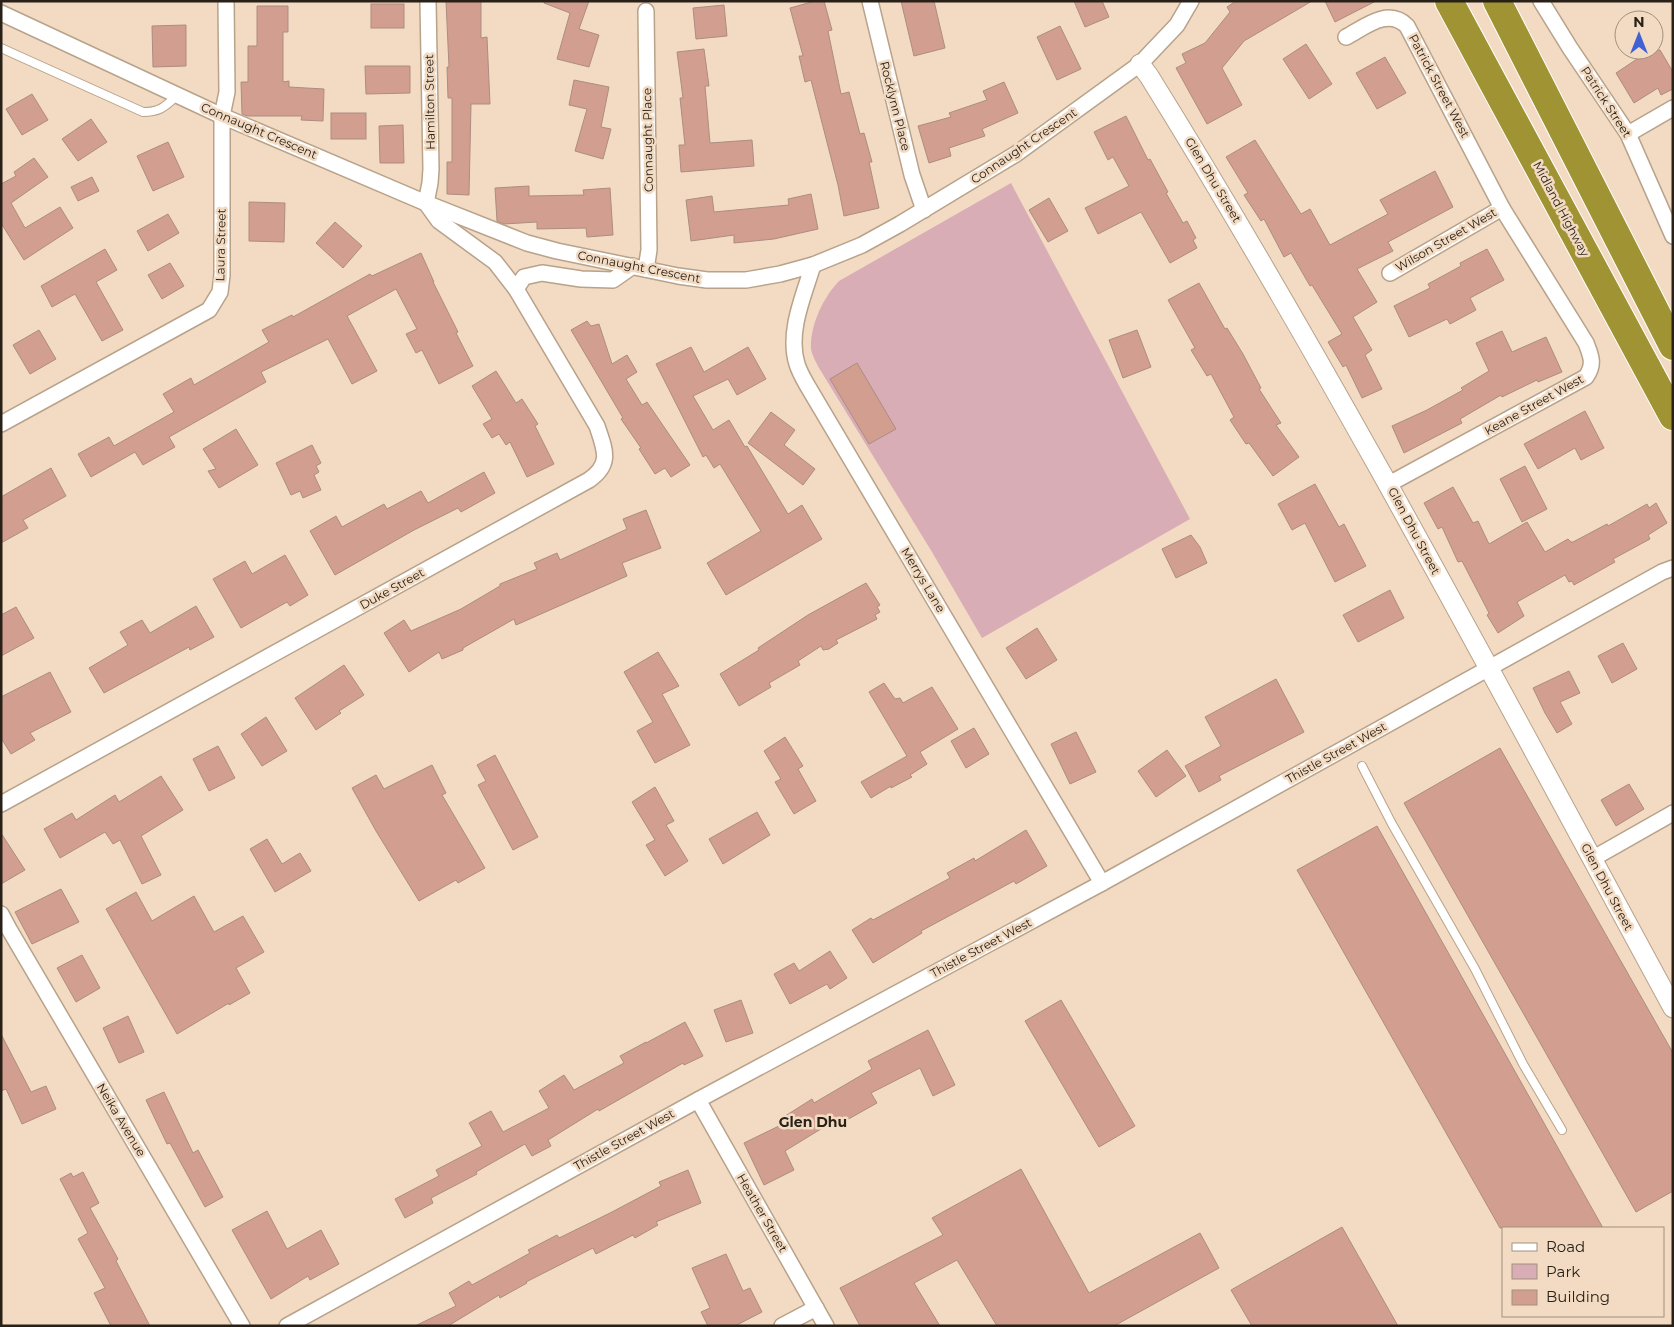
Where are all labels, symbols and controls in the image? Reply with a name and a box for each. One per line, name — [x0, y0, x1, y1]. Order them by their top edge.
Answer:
north arrow — [1614, 10, 1664, 60]
text: N — [1633, 13, 1645, 31]
street label: Patrick Street West — [1406, 31, 1473, 140]
street label: Hamilton Street — [421, 54, 438, 150]
street label: Rocklynn Place — [877, 59, 914, 152]
street label: Patrick Street — [1578, 63, 1635, 140]
street label: Connaught Place — [639, 88, 656, 192]
street label: Connaught Crescent — [199, 99, 320, 162]
street label: Connaught Crescent — [968, 104, 1080, 187]
street label: Glen Dhu Street — [1182, 135, 1245, 225]
street label: Midland Highway — [1530, 159, 1593, 259]
street label: Wilson Street West — [1393, 204, 1499, 275]
street label: Laura Street — [212, 208, 229, 282]
street label: Connaught Crescent — [576, 247, 702, 286]
street label: Keane Street West — [1482, 371, 1586, 438]
street label: Glen Dhu Street — [1385, 485, 1444, 577]
street label: Merrys Lane — [898, 545, 949, 615]
street label: Duke Street — [357, 565, 427, 612]
street label: Thistle Street West — [1283, 719, 1389, 786]
street label: Glen Dhu Street — [1578, 841, 1637, 933]
street label: Thistle Street West — [928, 914, 1034, 981]
street label: Neika Avenue — [94, 1080, 149, 1159]
street label: Thistle Street West — [571, 1106, 677, 1173]
district label: Glen Dhu — [779, 1113, 847, 1131]
street label: Heather Street — [734, 1171, 791, 1255]
legend — [1502, 1227, 1664, 1317]
text: Road — [1546, 1237, 1585, 1256]
text: Park — [1546, 1262, 1580, 1281]
text: Building — [1546, 1287, 1610, 1306]

